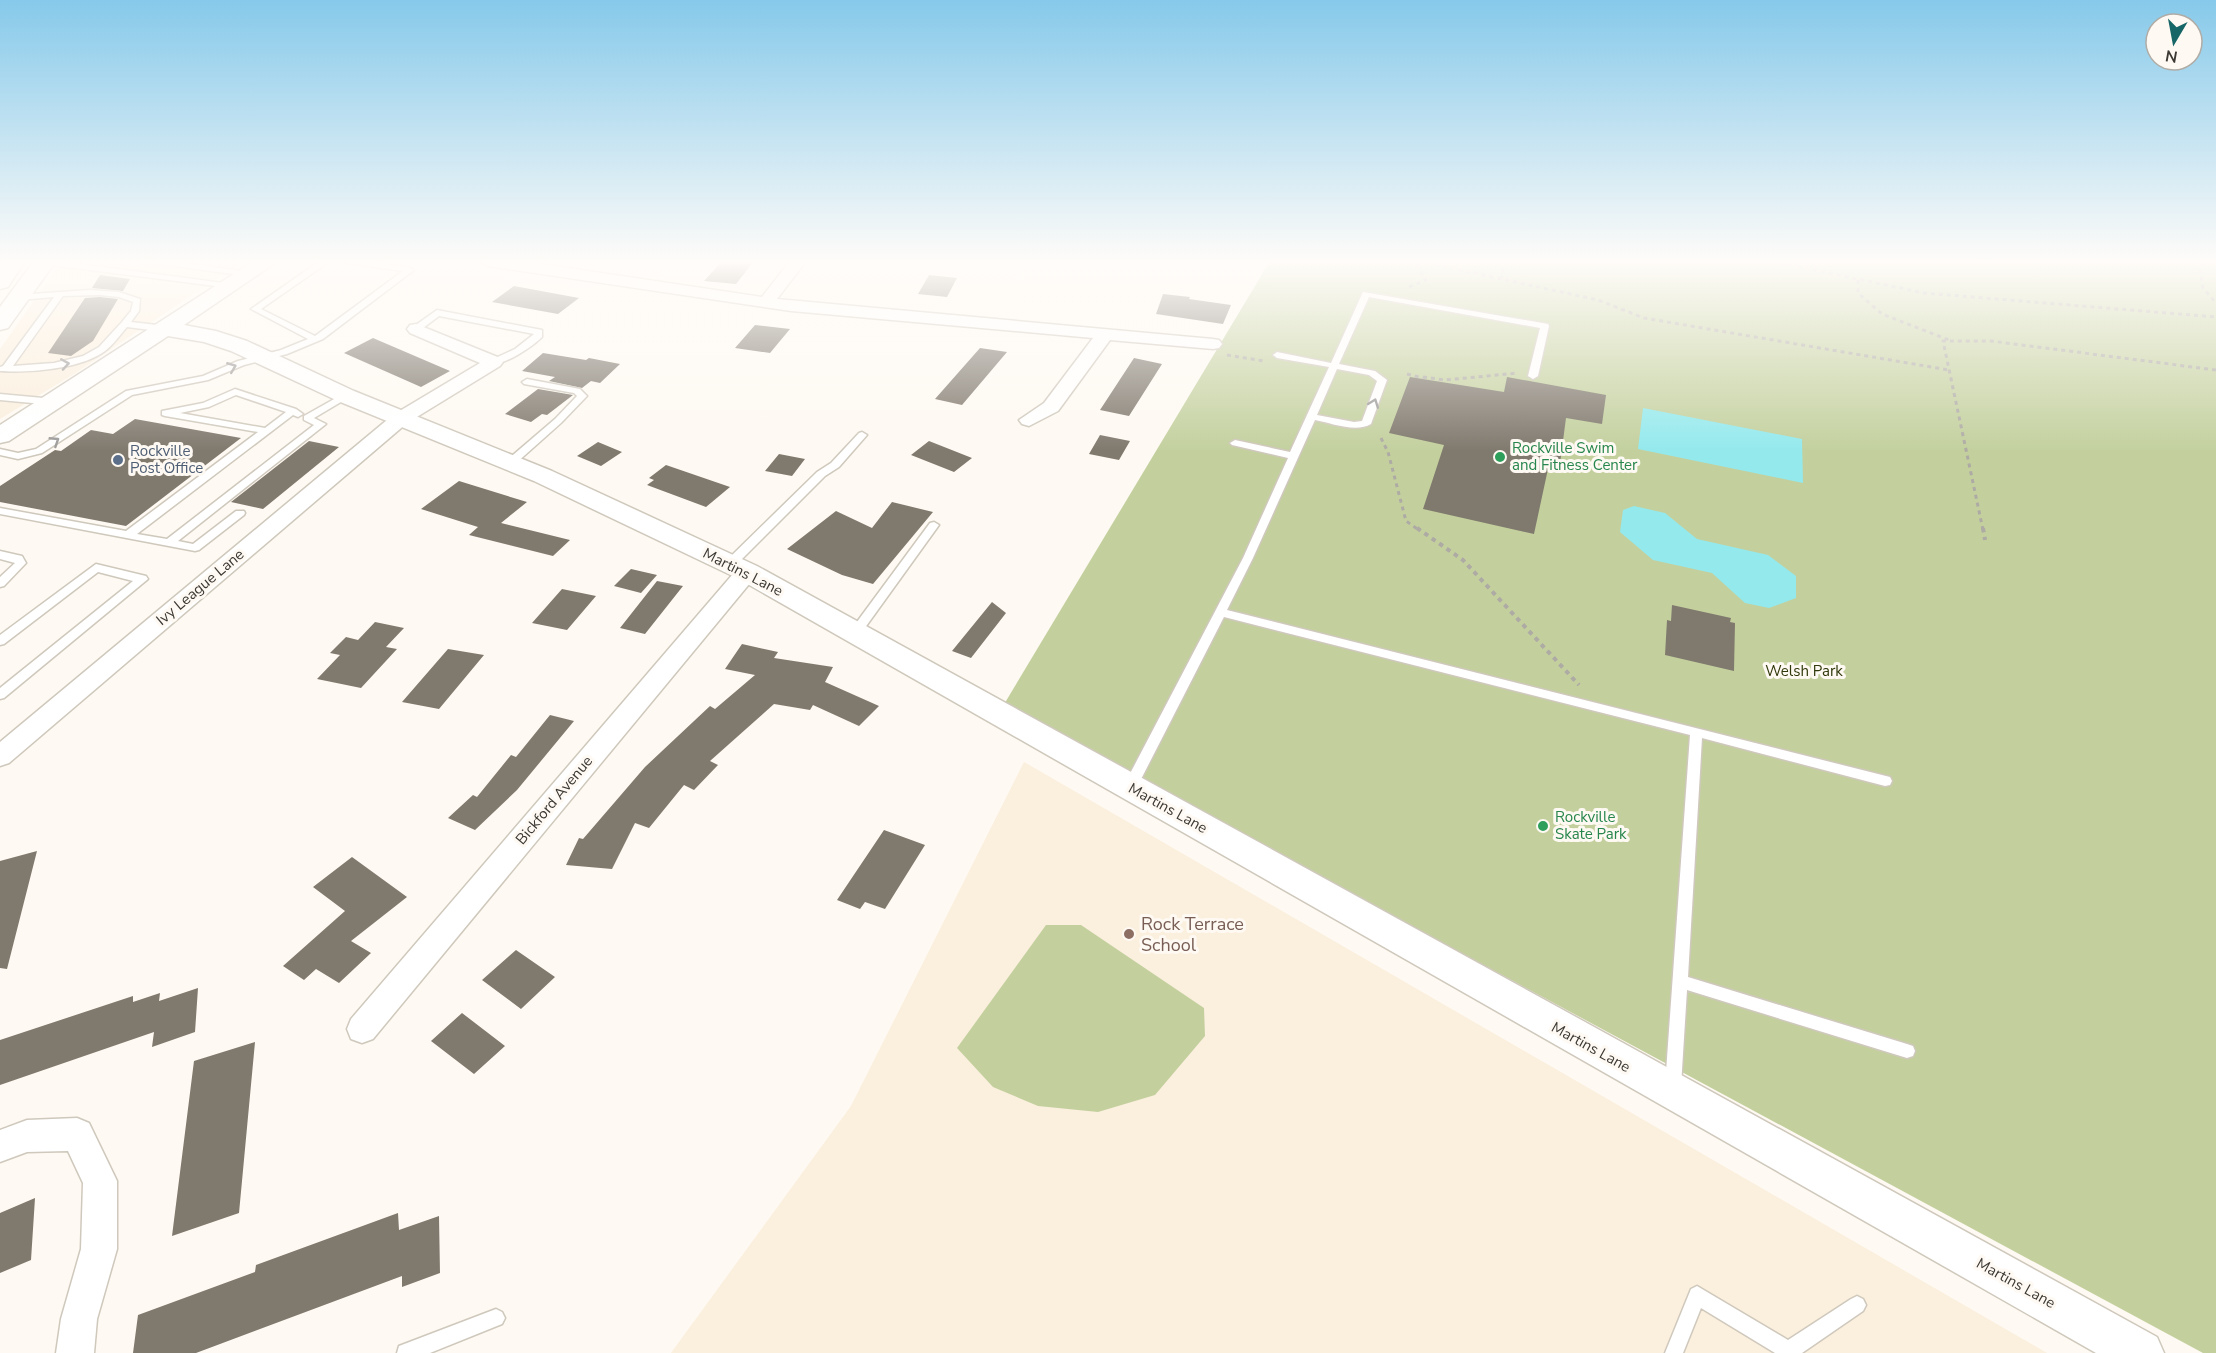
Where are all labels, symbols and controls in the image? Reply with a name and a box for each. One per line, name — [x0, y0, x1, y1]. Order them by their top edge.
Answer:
north arrow — [2144, 12, 2204, 72]
text: N — [2164, 44, 2179, 68]
one-way arrow — [60, 359, 69, 371]
one-way arrow — [225, 362, 236, 374]
one-way arrow — [1367, 398, 1380, 408]
one-way arrow — [48, 437, 59, 448]
place label: Rockville Swim and Fitness Center — [1512, 438, 1638, 475]
place label: Rockville Post Office — [130, 441, 203, 478]
marker: Rockville Swim and Fitness Center — [1493, 450, 1507, 464]
marker: Rockville Post Office — [111, 453, 125, 467]
street label: Martins Lane — [699, 543, 787, 601]
street label: Ivy League Lane — [152, 544, 248, 630]
park label: Welsh Park — [1765, 661, 1843, 681]
street label: Bickford Avenue — [511, 751, 597, 849]
street label: Martins Lane — [1125, 778, 1211, 838]
place label: Rockville Skate Park — [1555, 807, 1627, 844]
marker: Rockville Skate Park — [1536, 819, 1550, 833]
place label: Rock Terrace School — [1141, 912, 1244, 957]
marker: Rock Terrace School — [1122, 927, 1136, 941]
street label: Martins Lane — [1548, 1017, 1634, 1077]
street label: Martins Lane — [1973, 1253, 2059, 1313]

